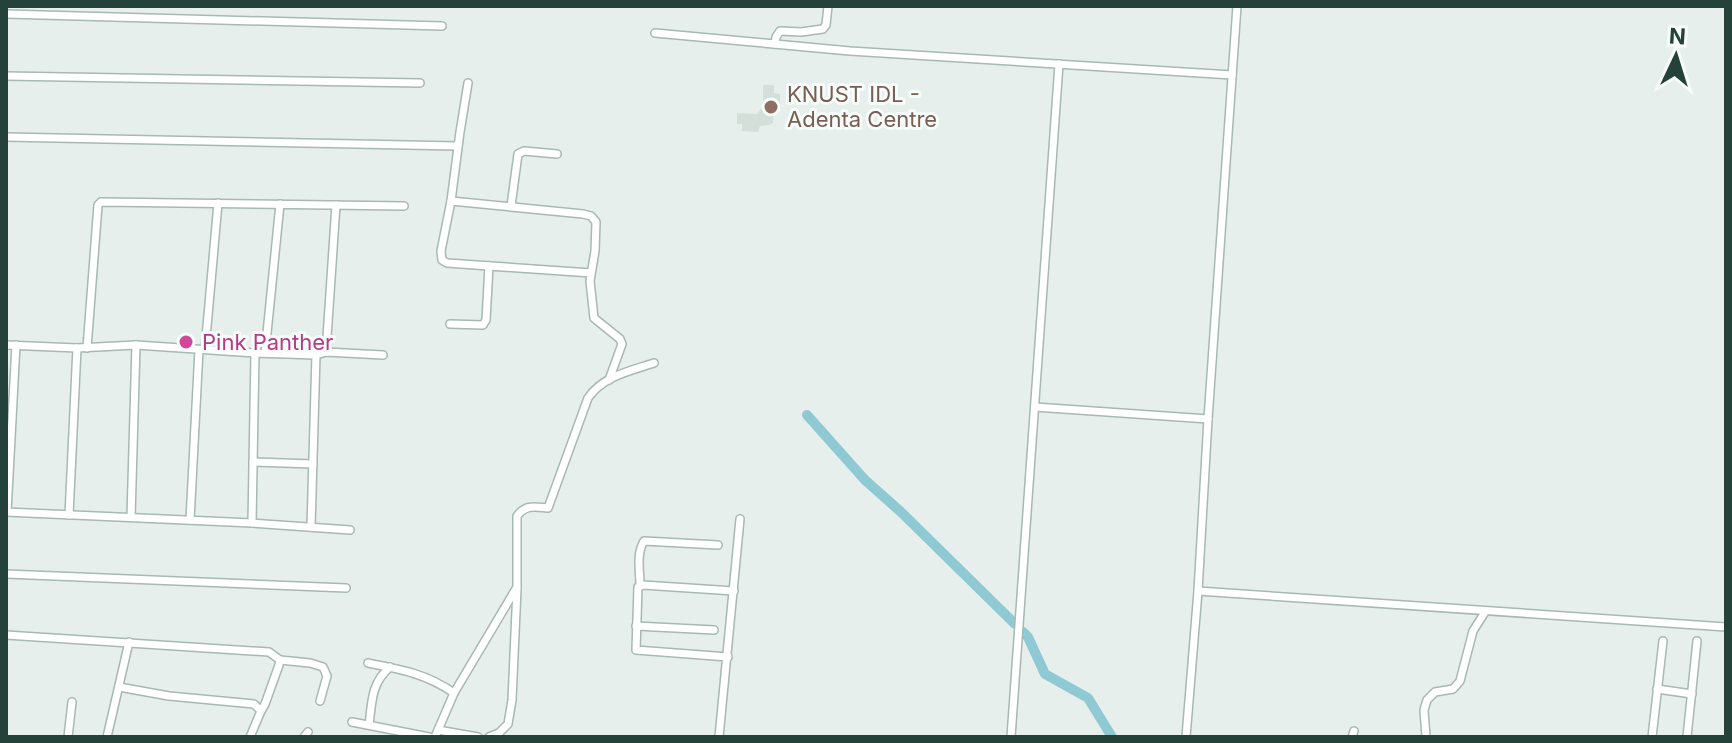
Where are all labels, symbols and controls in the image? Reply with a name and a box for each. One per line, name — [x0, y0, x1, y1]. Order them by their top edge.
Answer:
north arrow — [1636, 16, 1716, 96]
text: N — [1668, 22, 1687, 50]
place label: KNUST IDL - Adenta Centre — [787, 81, 937, 132]
marker: KNUST IDL - Adenta Centre — [762, 98, 780, 116]
place label: Pink Panther — [202, 329, 333, 355]
marker: Pink Panther — [177, 333, 195, 351]

